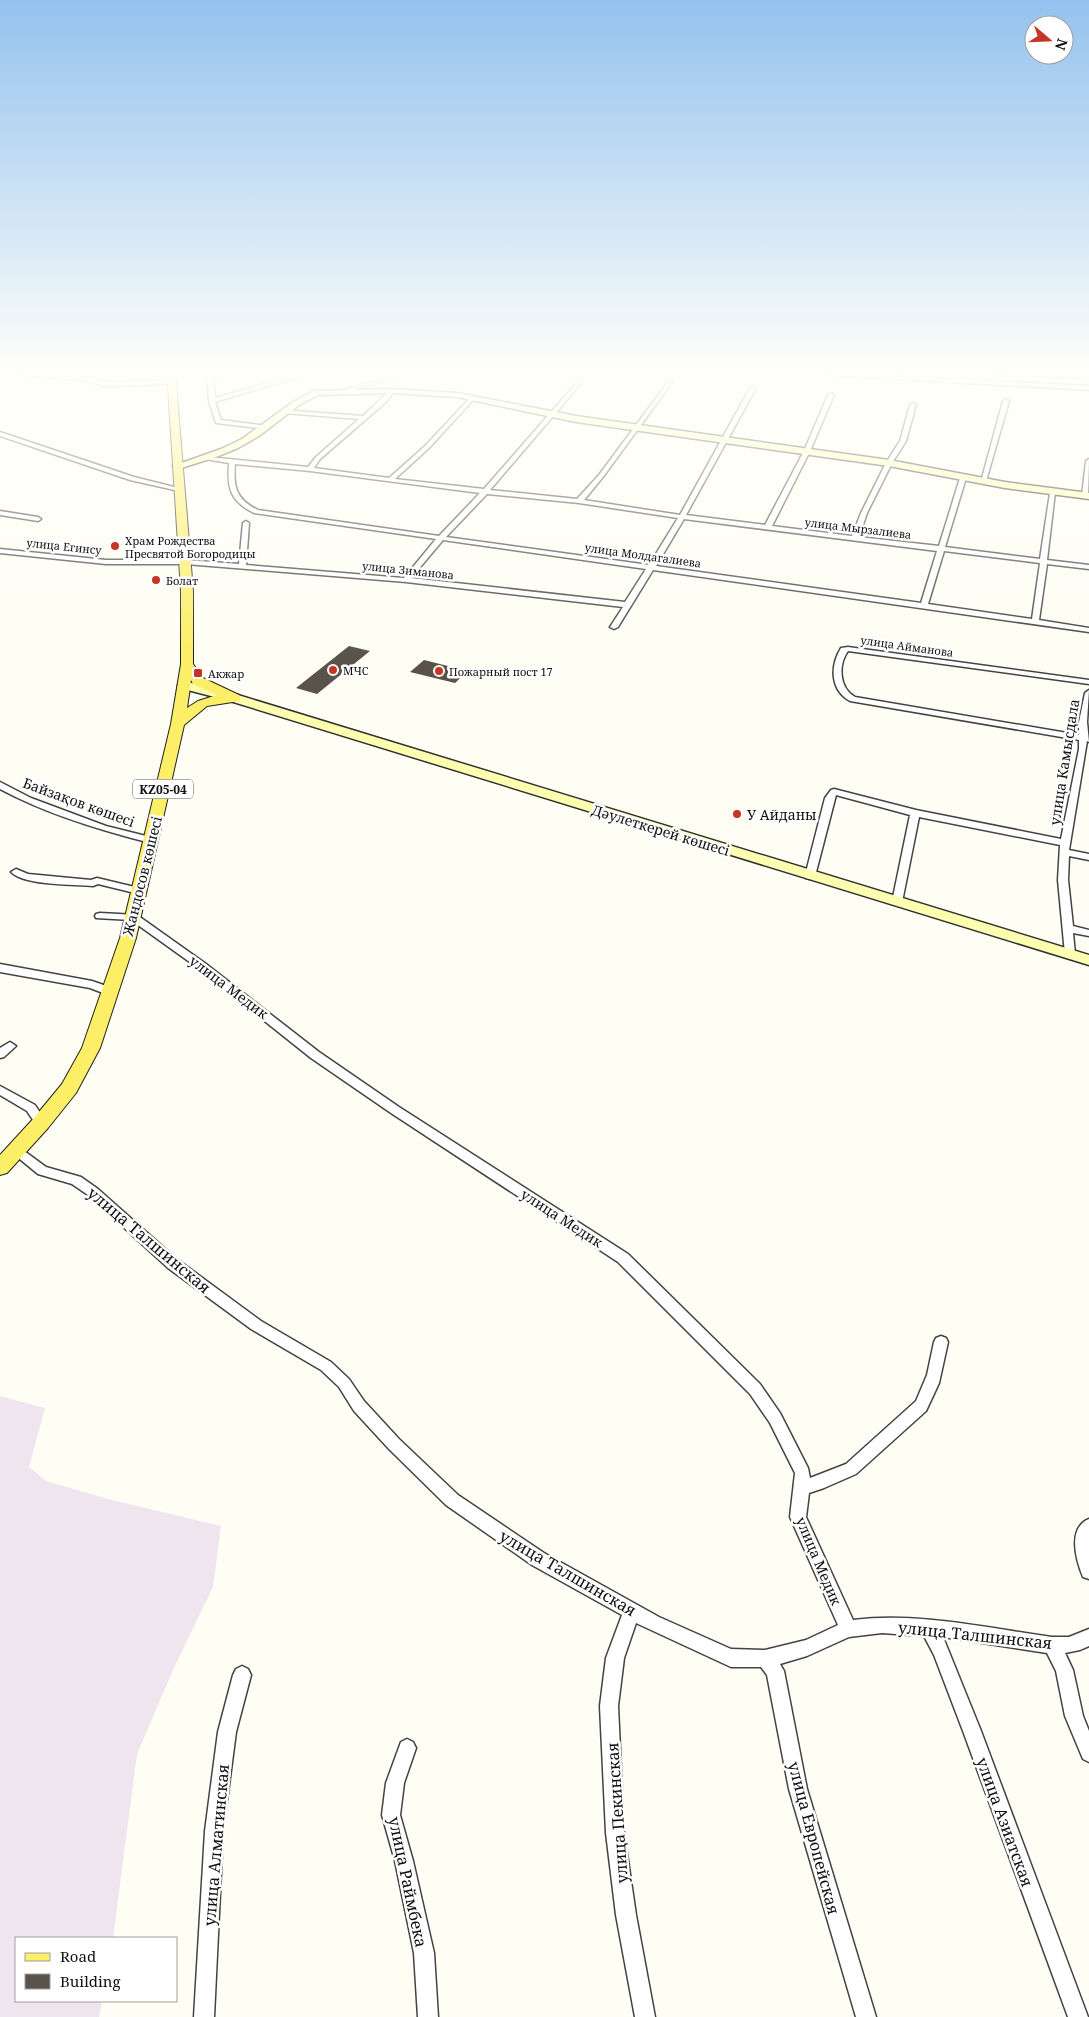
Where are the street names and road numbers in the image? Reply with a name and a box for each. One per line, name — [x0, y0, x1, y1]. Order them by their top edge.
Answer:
street label: улица Мырзалиева — [804, 514, 912, 542]
street label: улица Егинсу — [26, 535, 103, 557]
street label: улица Молдагалиева — [584, 539, 702, 571]
street label: улица Зиманова — [361, 558, 455, 582]
street label: улица Айманова — [860, 632, 954, 660]
street label: улица Камысдала — [1045, 697, 1083, 827]
street label: Байзақов көшесі — [20, 773, 138, 831]
road number: KZ05-04 — [133, 780, 193, 799]
street label: Дәулеткерей көшесі — [590, 800, 732, 860]
street label: Жандосов көшесі — [118, 814, 166, 939]
street label: улица Медик — [186, 951, 273, 1023]
street label: улица Талшинская — [83, 1182, 215, 1298]
street label: улица Медик — [517, 1184, 607, 1252]
street label: улица Медик — [792, 1514, 846, 1609]
street label: улица Талшинская — [496, 1525, 640, 1621]
street label: улица Талшинская — [897, 1616, 1053, 1654]
street label: улица Пекинская — [601, 1742, 633, 1884]
street label: улица Азиатская — [971, 1754, 1039, 1890]
street label: улица Европейская — [783, 1759, 845, 1917]
street label: улица Алматинская — [198, 1763, 234, 1927]
street label: улица Раймбека — [383, 1815, 433, 1949]

